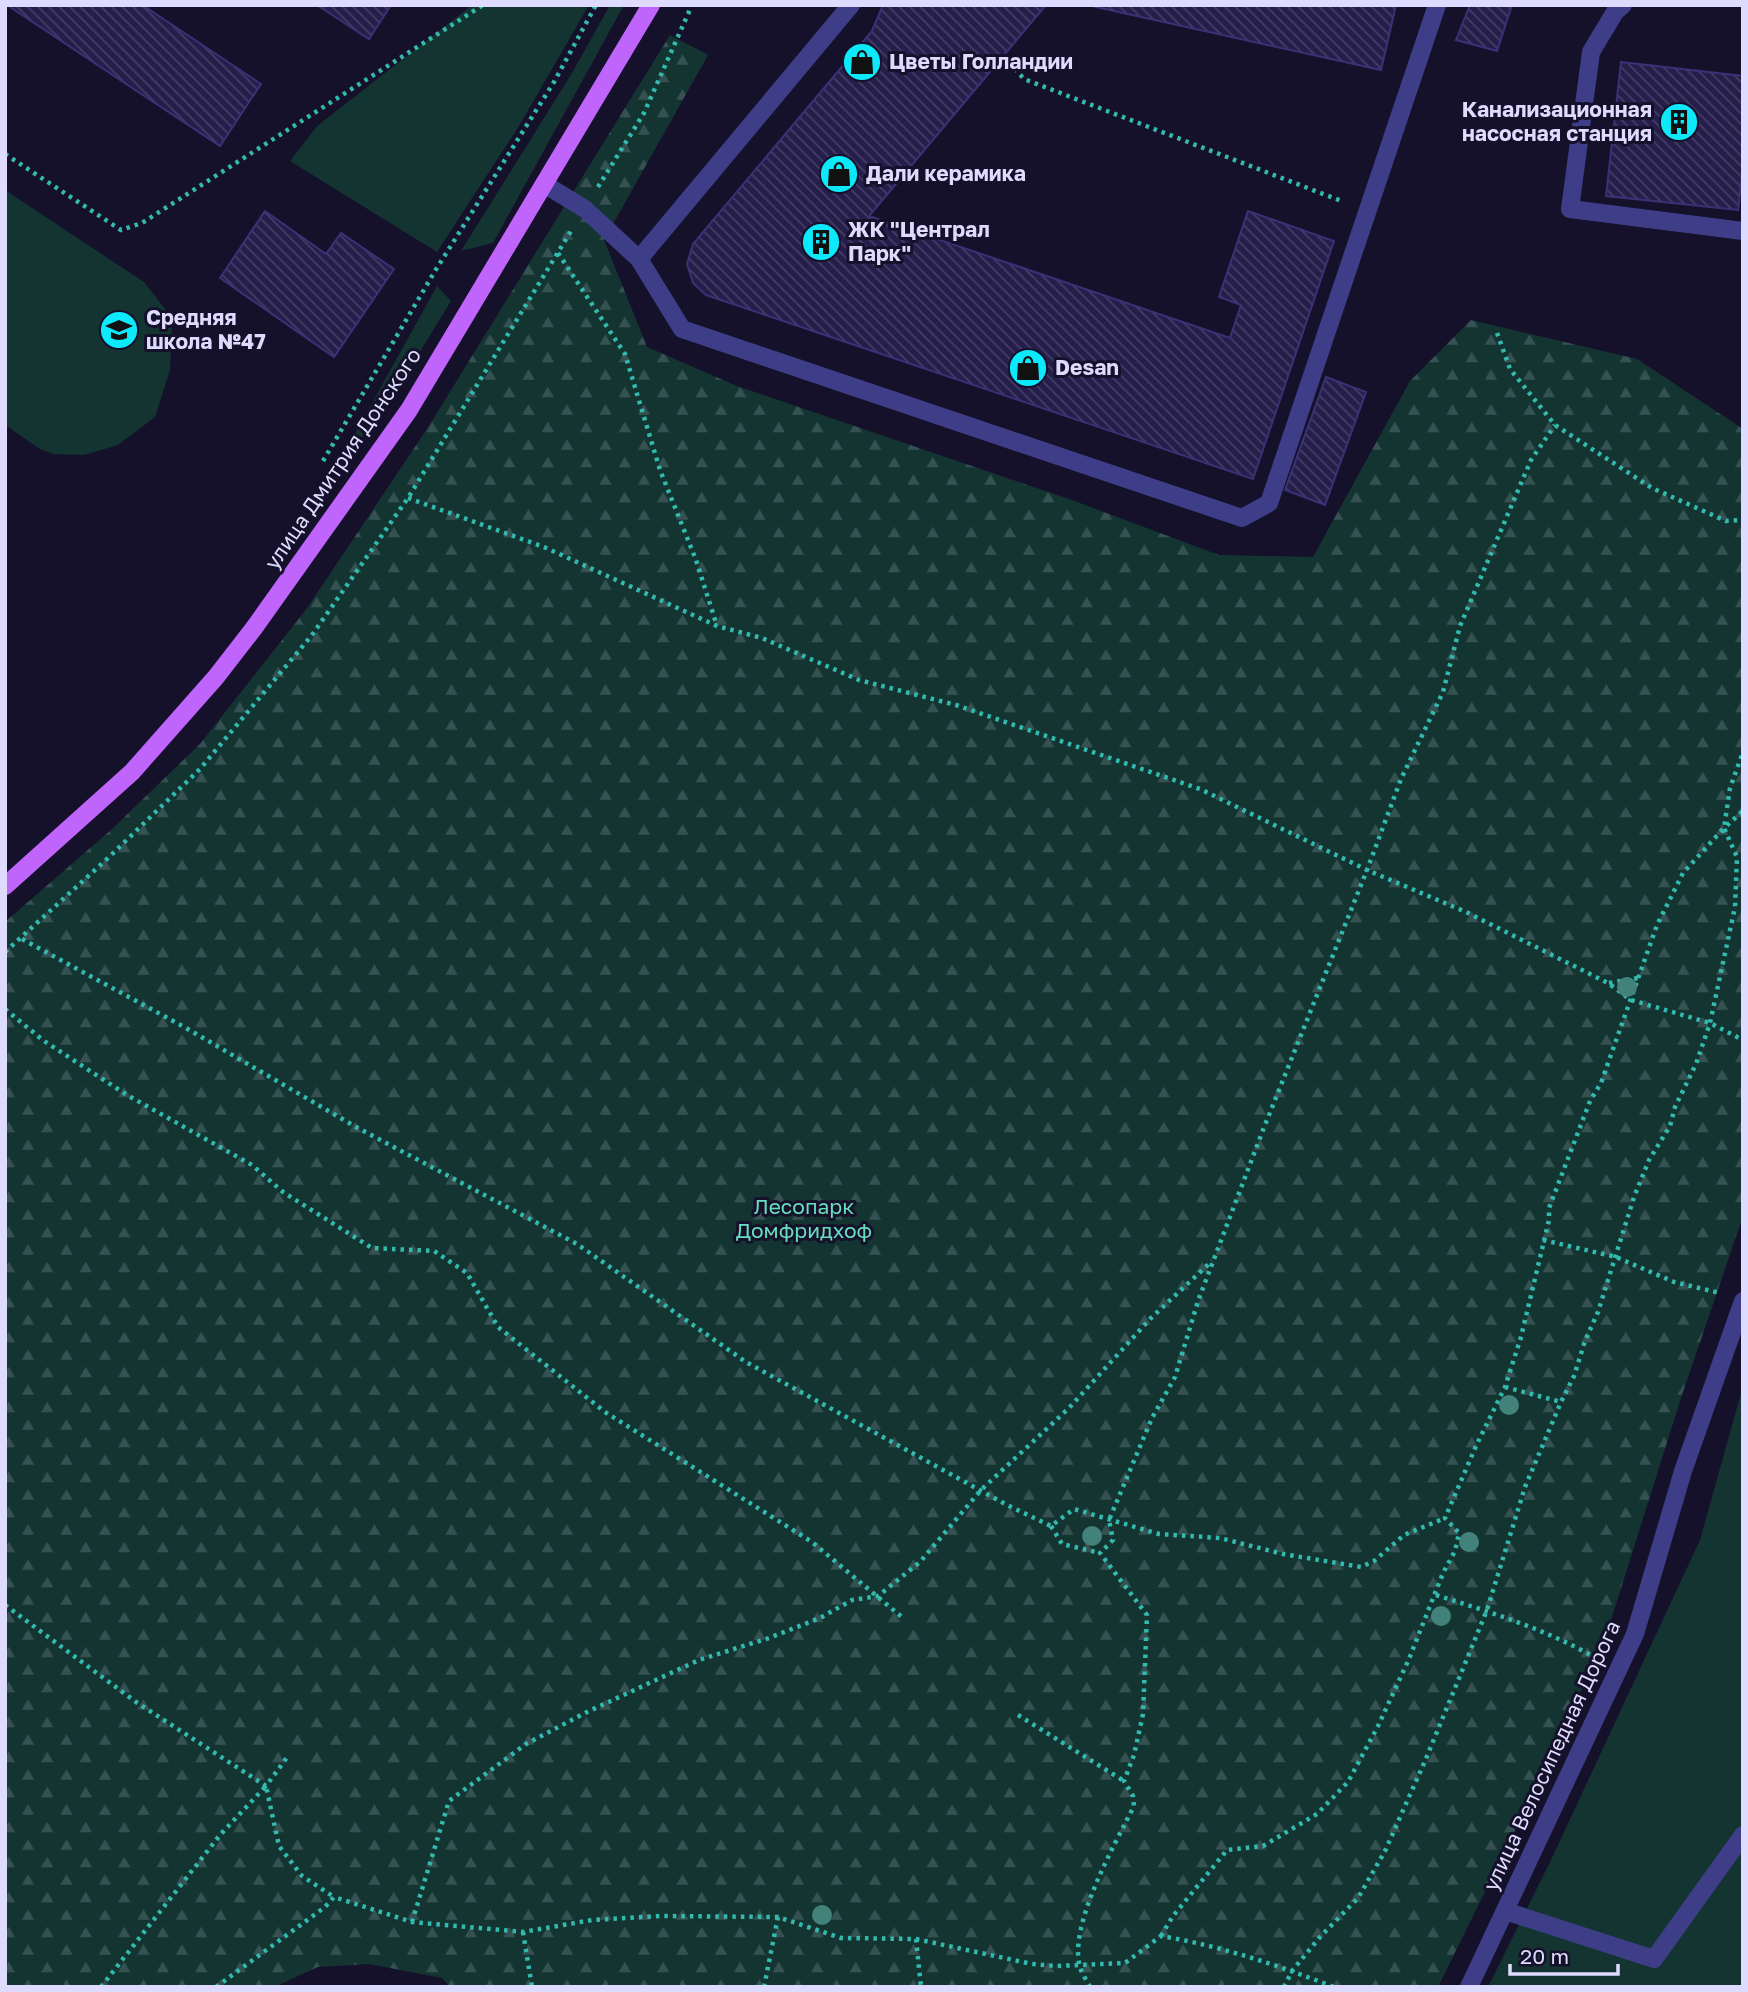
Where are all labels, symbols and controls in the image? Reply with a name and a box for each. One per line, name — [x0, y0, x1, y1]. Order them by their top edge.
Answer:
shop icon: Цветы Голландии — [841, 41, 883, 83]
place label: Цветы Голландии — [889, 48, 1073, 74]
place label: Канализационная насосная станция — [1462, 96, 1652, 146]
building icon: Канализационная насосная станция — [1658, 101, 1700, 143]
shop icon: Дали керамика — [818, 153, 860, 195]
place label: Дали керамика — [866, 160, 1026, 186]
place label: ЖК "Централ Парк" — [848, 216, 990, 266]
building icon: ЖК "Централ Парк" — [800, 221, 842, 263]
place label: Средняя школа №47 — [146, 304, 266, 354]
school or university icon: Средняя школа №47 — [98, 309, 140, 351]
street label: улица Дмитрия Донского — [258, 343, 426, 574]
shop icon: Desan — [1007, 347, 1049, 389]
place label: Desan — [1055, 354, 1119, 380]
park label: Лесопарк Домфридхоф — [736, 1193, 872, 1243]
street label: улица Велосипедная Дорога — [1477, 1616, 1625, 1895]
scale bar — [1510, 1932, 1618, 1976]
text: 20 m — [1520, 1943, 1569, 1969]

